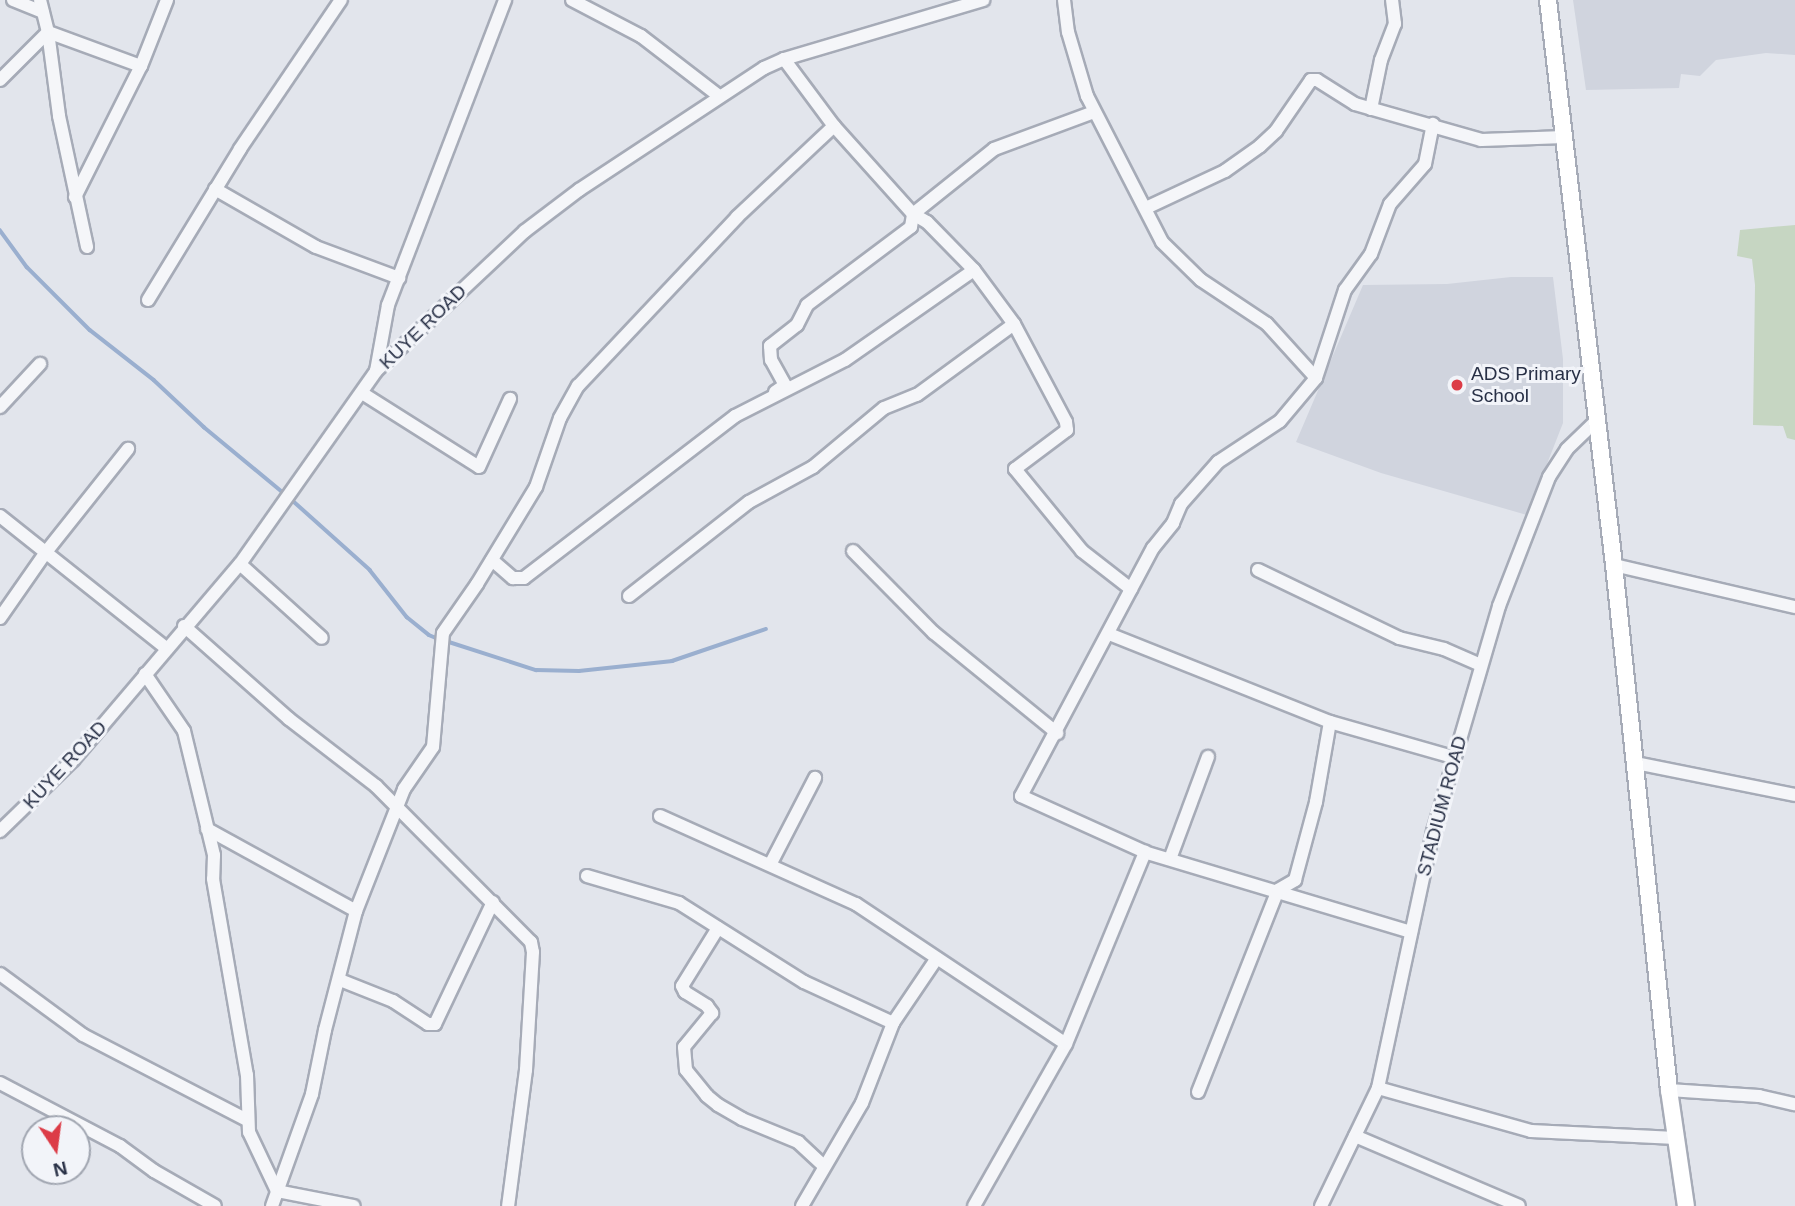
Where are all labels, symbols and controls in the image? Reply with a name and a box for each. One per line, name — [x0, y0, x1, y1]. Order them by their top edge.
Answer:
street label: KUYE ROAD — [375, 280, 471, 374]
place label: ADS Primary School — [1471, 363, 1581, 407]
marker: ADS Primary School — [1449, 377, 1465, 393]
street label: KUYE ROAD — [19, 716, 111, 814]
street label: STADIUM ROAD — [1412, 733, 1472, 879]
north arrow — [21, 1115, 91, 1185]
text: N — [51, 1157, 69, 1181]

